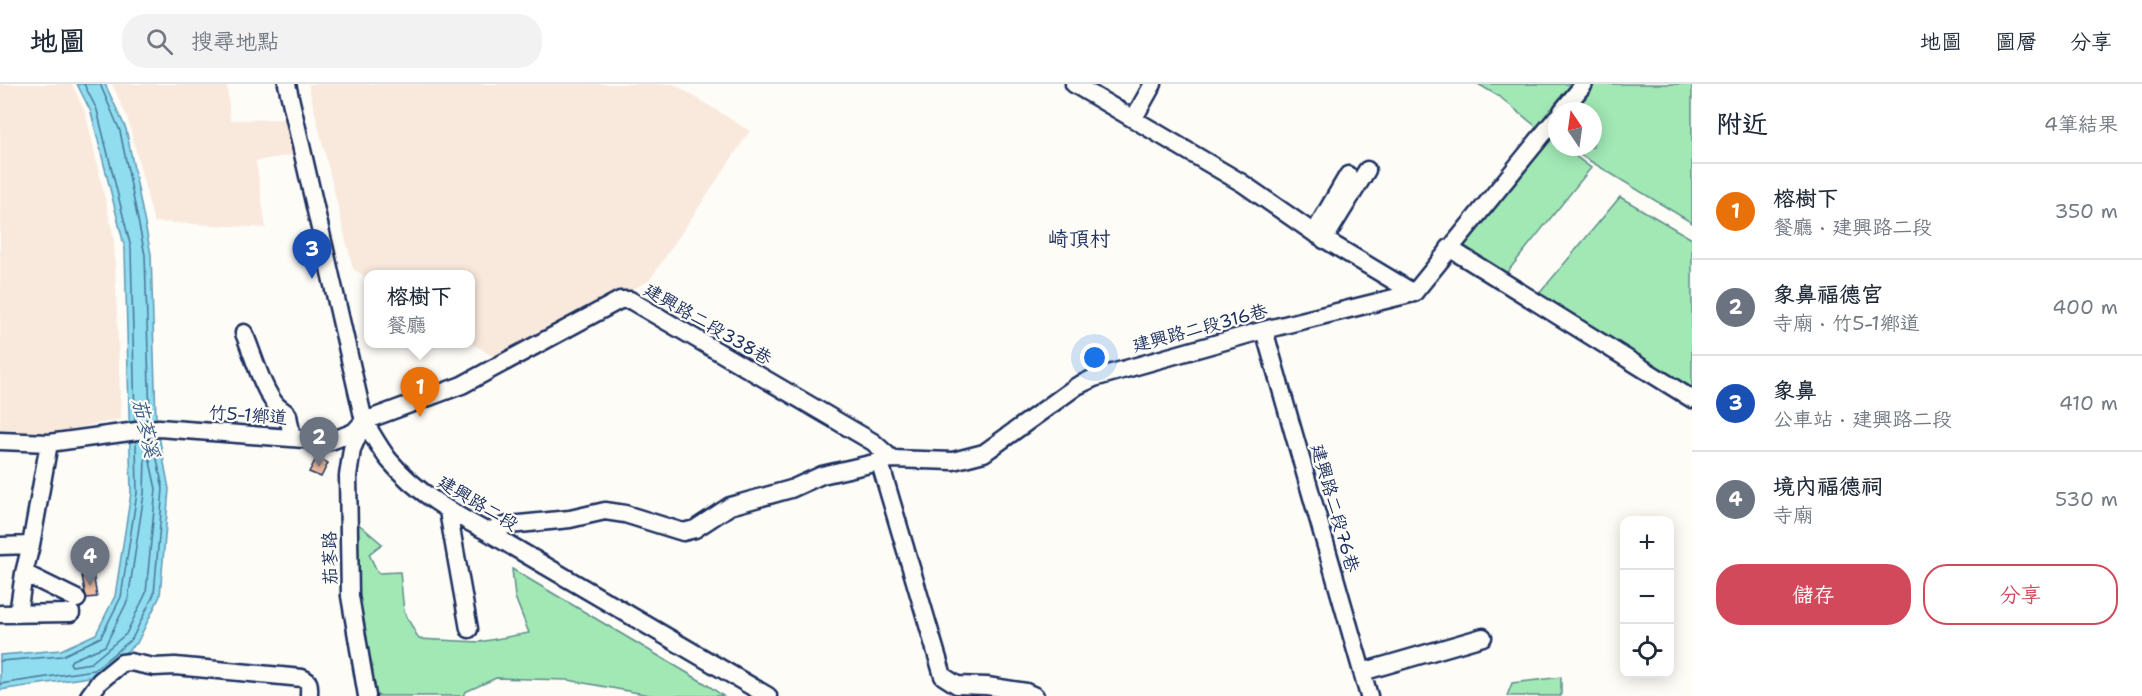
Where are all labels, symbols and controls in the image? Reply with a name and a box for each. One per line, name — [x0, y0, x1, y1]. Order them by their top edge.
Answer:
search box — [122, 14, 542, 68]
text: 地圖 — [30, 22, 86, 60]
icon: search — [143, 25, 176, 58]
text: 搜尋地點 — [191, 27, 279, 56]
text: 地圖 — [1920, 28, 1962, 56]
text: 圖層 — [1995, 28, 2037, 56]
text: 分享 — [2070, 28, 2112, 56]
north arrow — [1548, 102, 1602, 156]
text: 附近 — [1716, 106, 1768, 141]
text: 4筆結果 — [2044, 111, 2118, 137]
text: 榕樹下 — [1773, 184, 1839, 213]
text: 1 — [1731, 198, 1740, 224]
text: 350 m — [2054, 198, 2118, 224]
text: 餐廳 · 建興路二段 — [1773, 214, 1932, 240]
district label: 崎頂村 — [1048, 225, 1111, 253]
pin: 3 — [292, 230, 332, 279]
popup — [364, 270, 475, 348]
street label: 建興路二段338巷 — [640, 278, 776, 370]
text: 象鼻福德宮 — [1773, 280, 1883, 309]
text: 榕樹下 — [386, 282, 453, 311]
text: 2 — [1729, 294, 1743, 320]
text: 400 m — [2052, 294, 2118, 320]
street label: 建興路二段316巷 — [1130, 298, 1270, 358]
text: 寺廟 · 竹5-1鄉道 — [1773, 310, 1920, 336]
text: 餐廳 — [386, 312, 426, 338]
your location — [1080, 343, 1109, 372]
pin: 1 — [400, 368, 440, 417]
text: 象鼻 — [1773, 376, 1817, 405]
text: 3 — [1729, 390, 1743, 416]
text: 410 m — [2059, 390, 2118, 416]
water label: 茄苳溪 — [127, 396, 166, 461]
street label: 竹5-1鄉道 — [208, 400, 288, 430]
text: 公車站 · 建興路二段 — [1773, 406, 1952, 432]
pin: 2 — [300, 418, 338, 467]
street label: 建興路二段76巷 — [1305, 441, 1365, 575]
street label: 建興路二段 — [433, 470, 523, 536]
text: 境內福德祠 — [1773, 472, 1883, 501]
text: 4 — [1729, 486, 1743, 512]
text: 530 m — [2055, 486, 2118, 512]
text: 寺廟 — [1773, 502, 1813, 528]
map controls — [1620, 516, 1674, 678]
button: + — [1620, 516, 1674, 570]
street label: 茄苳路 — [318, 531, 342, 585]
pin: 4 — [70, 536, 110, 586]
button: 儲存 — [1716, 564, 1911, 625]
button: 分享 — [1923, 564, 2118, 625]
button: − — [1620, 570, 1674, 624]
button: locate — [1620, 624, 1674, 678]

